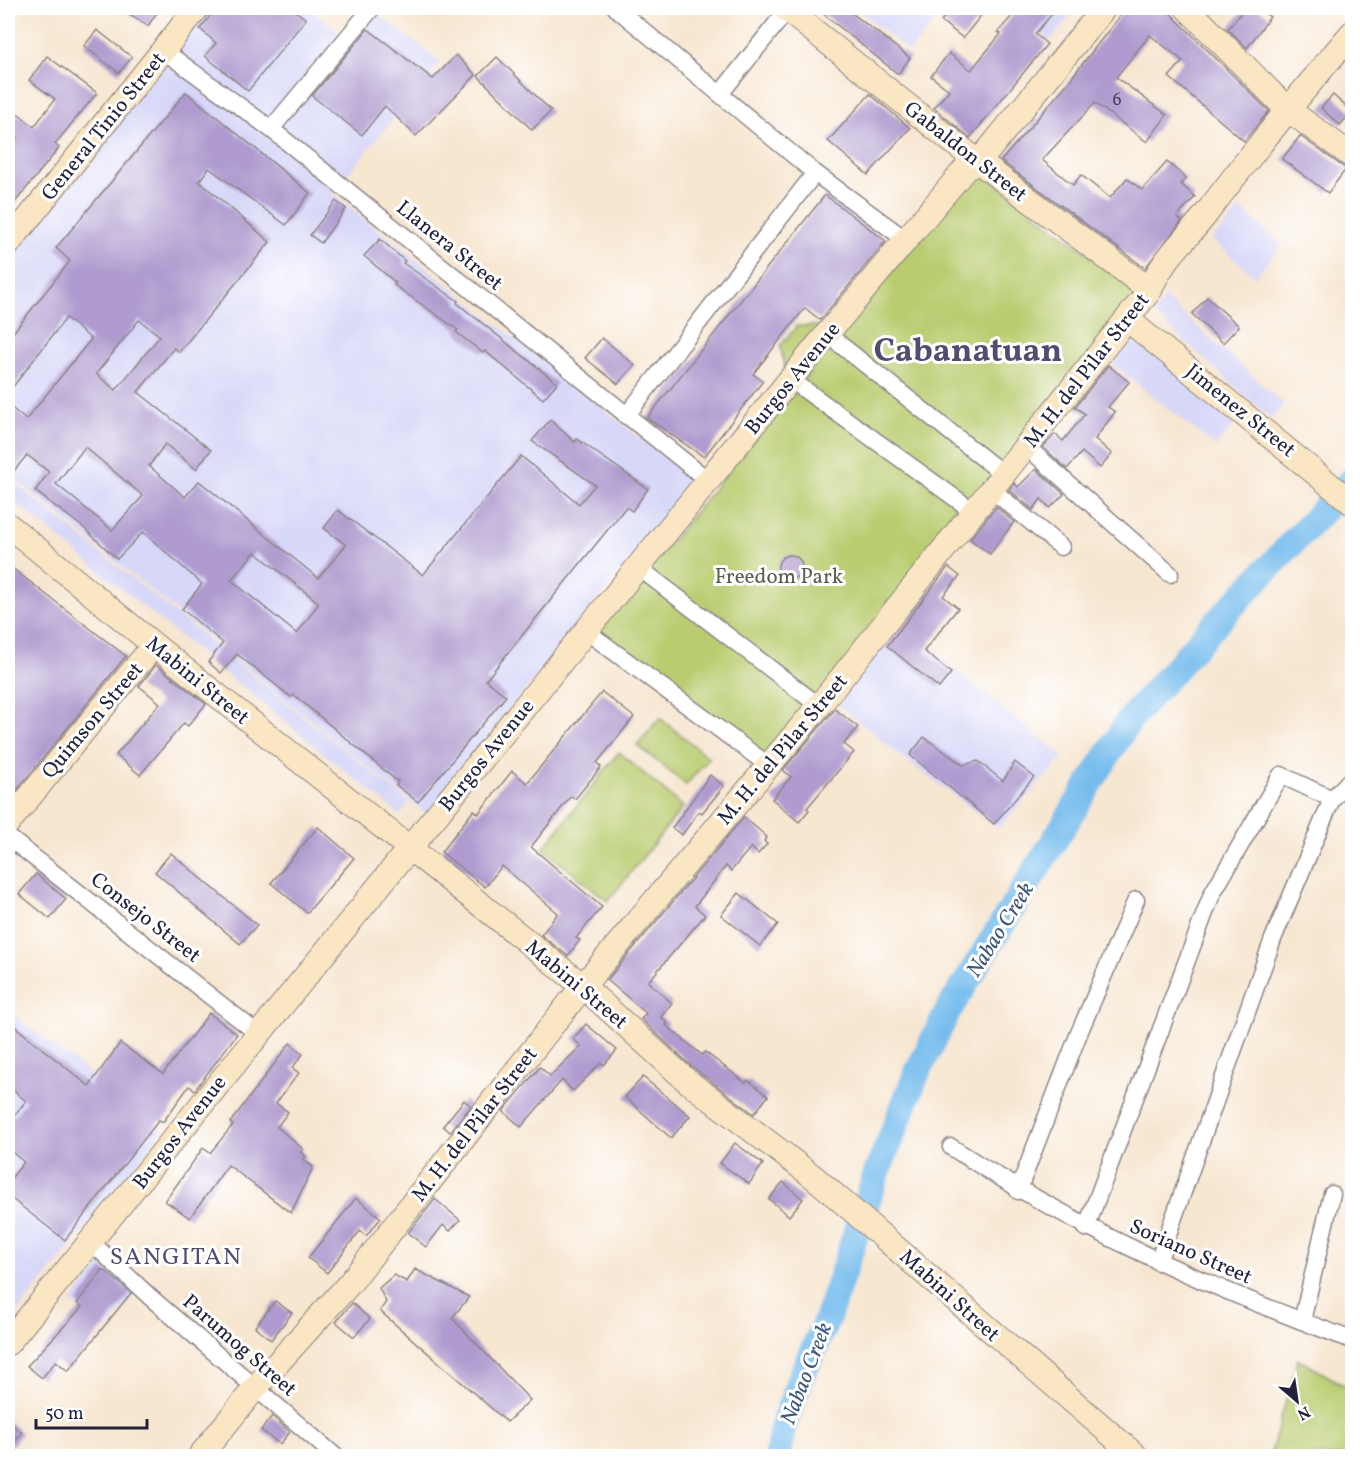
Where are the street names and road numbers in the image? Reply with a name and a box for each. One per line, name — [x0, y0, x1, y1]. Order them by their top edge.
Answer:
street label: General Tinio Street — [35, 46, 173, 207]
street label: Gabaldon Street — [898, 95, 1033, 209]
street label: Llanera Street — [390, 194, 509, 298]
street label: M. H. del Pilar Street — [1017, 287, 1157, 454]
street label: Burgos Avenue — [739, 316, 848, 442]
street label: Jimenez Street — [1179, 358, 1301, 465]
street label: Mabini Street — [139, 630, 255, 732]
street label: Quimson Street — [36, 656, 151, 785]
street label: M. H. del Pilar Street — [711, 668, 855, 832]
street label: Burgos Avenue — [433, 693, 542, 819]
street label: Consejo Street — [84, 866, 206, 970]
street label: Mabini Street — [518, 934, 634, 1037]
street label: M. H. del Pilar Street — [405, 1041, 545, 1208]
street label: Burgos Avenue — [126, 1070, 234, 1196]
street label: Soriano Street — [1125, 1212, 1256, 1292]
street label: Mabini Street — [893, 1243, 1005, 1349]
street label: Parumog Street — [176, 1288, 303, 1404]

